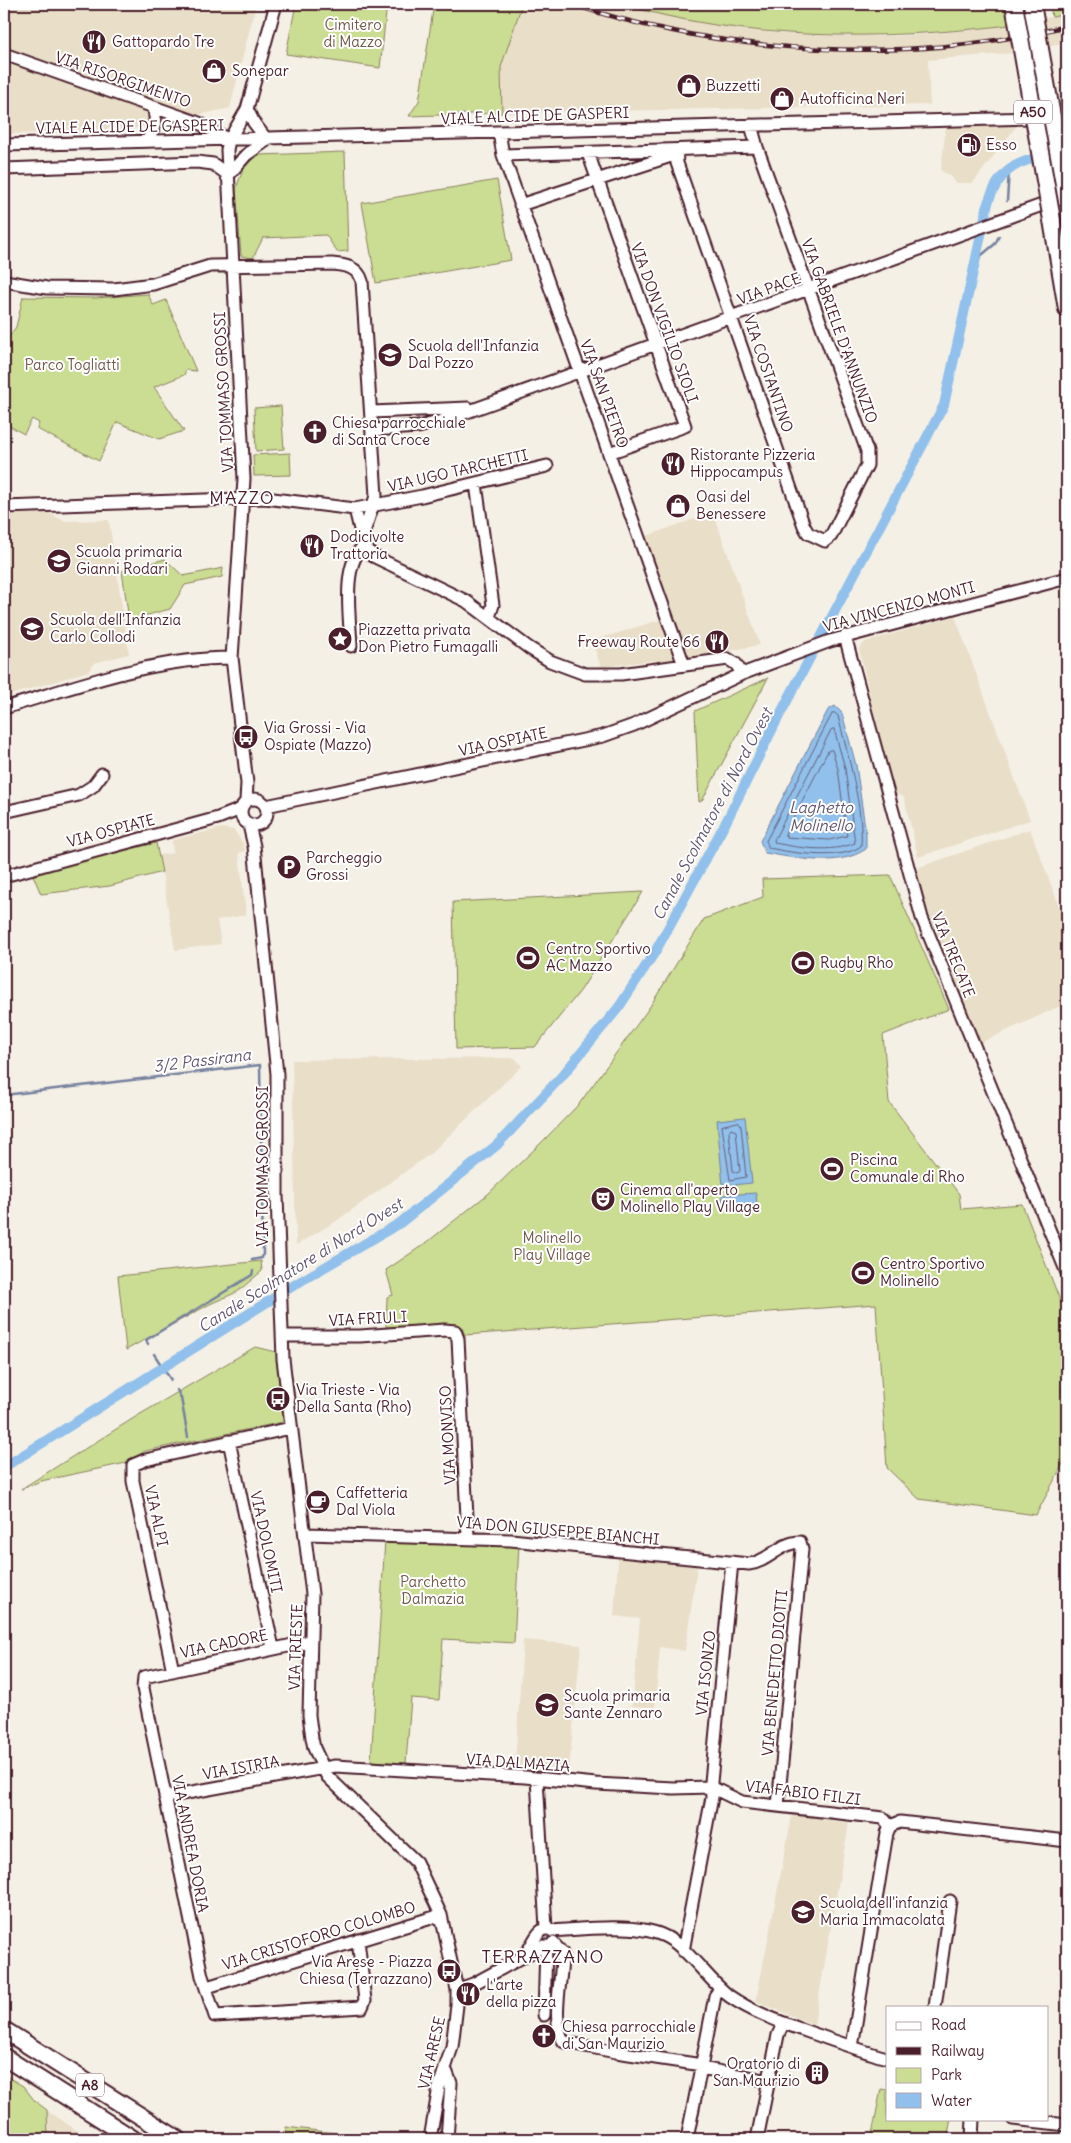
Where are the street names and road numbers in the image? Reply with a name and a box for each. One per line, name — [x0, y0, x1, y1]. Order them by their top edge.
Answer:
street label: VIA RISORGIMENTO — [53, 47, 194, 112]
road number: A50 — [1014, 100, 1052, 124]
street label: VIALE ALCIDE DE GASPERI — [440, 103, 629, 128]
street label: VIALE ALCIDE DE GASPERI — [36, 115, 224, 138]
street label: VIA GABRIELE D'ANNUNZIO — [797, 236, 882, 426]
street label: VIA DON VIGILIO SIOLI — [627, 240, 702, 405]
street label: VIA PACE — [735, 268, 803, 309]
street label: VIA TOMMASO GROSSI — [210, 311, 237, 473]
street label: VIA COSTANTINO — [740, 313, 797, 435]
street label: VIA SAN PIETRO — [576, 337, 633, 451]
street label: VIA UGO TARCHETTI — [386, 445, 530, 496]
street label: VIA VINCENZO MONTI — [821, 577, 977, 636]
street label: VIA OSPIATE — [457, 723, 549, 760]
street label: VIA OSPIATE — [65, 810, 157, 851]
street label: VIA TRECATE — [928, 909, 979, 1001]
street label: VIA TOMMASO GROSSI — [253, 1086, 272, 1246]
street label: VIA FRIULI — [328, 1307, 408, 1330]
street label: VIA MONVISO — [435, 1385, 460, 1485]
street label: VIA ALPI — [141, 1483, 172, 1548]
street label: VIA DOLOMITI — [246, 1489, 287, 1595]
street label: VIA DON GIUSEPPE BIANCHI — [456, 1512, 660, 1549]
street label: VIA BENEDETTO DIOTTI — [758, 1589, 791, 1757]
street label: VIA TRIESTE — [284, 1603, 307, 1691]
street label: VIA CADORE — [178, 1625, 270, 1662]
street label: VIA ISONZO — [692, 1629, 719, 1717]
street label: VIA DALMAZIA — [465, 1749, 571, 1776]
street label: VIA ISTRIA — [201, 1751, 281, 1784]
street label: VIA ANDREA DORIA — [168, 1774, 213, 1914]
street label: VIA FABIO FILZI — [744, 1776, 862, 1809]
street label: VIA CRISTOFORO COLOMBO — [220, 1897, 418, 1974]
street label: VIA ARESE — [414, 2014, 449, 2091]
road number: A8 — [76, 2074, 104, 2096]

